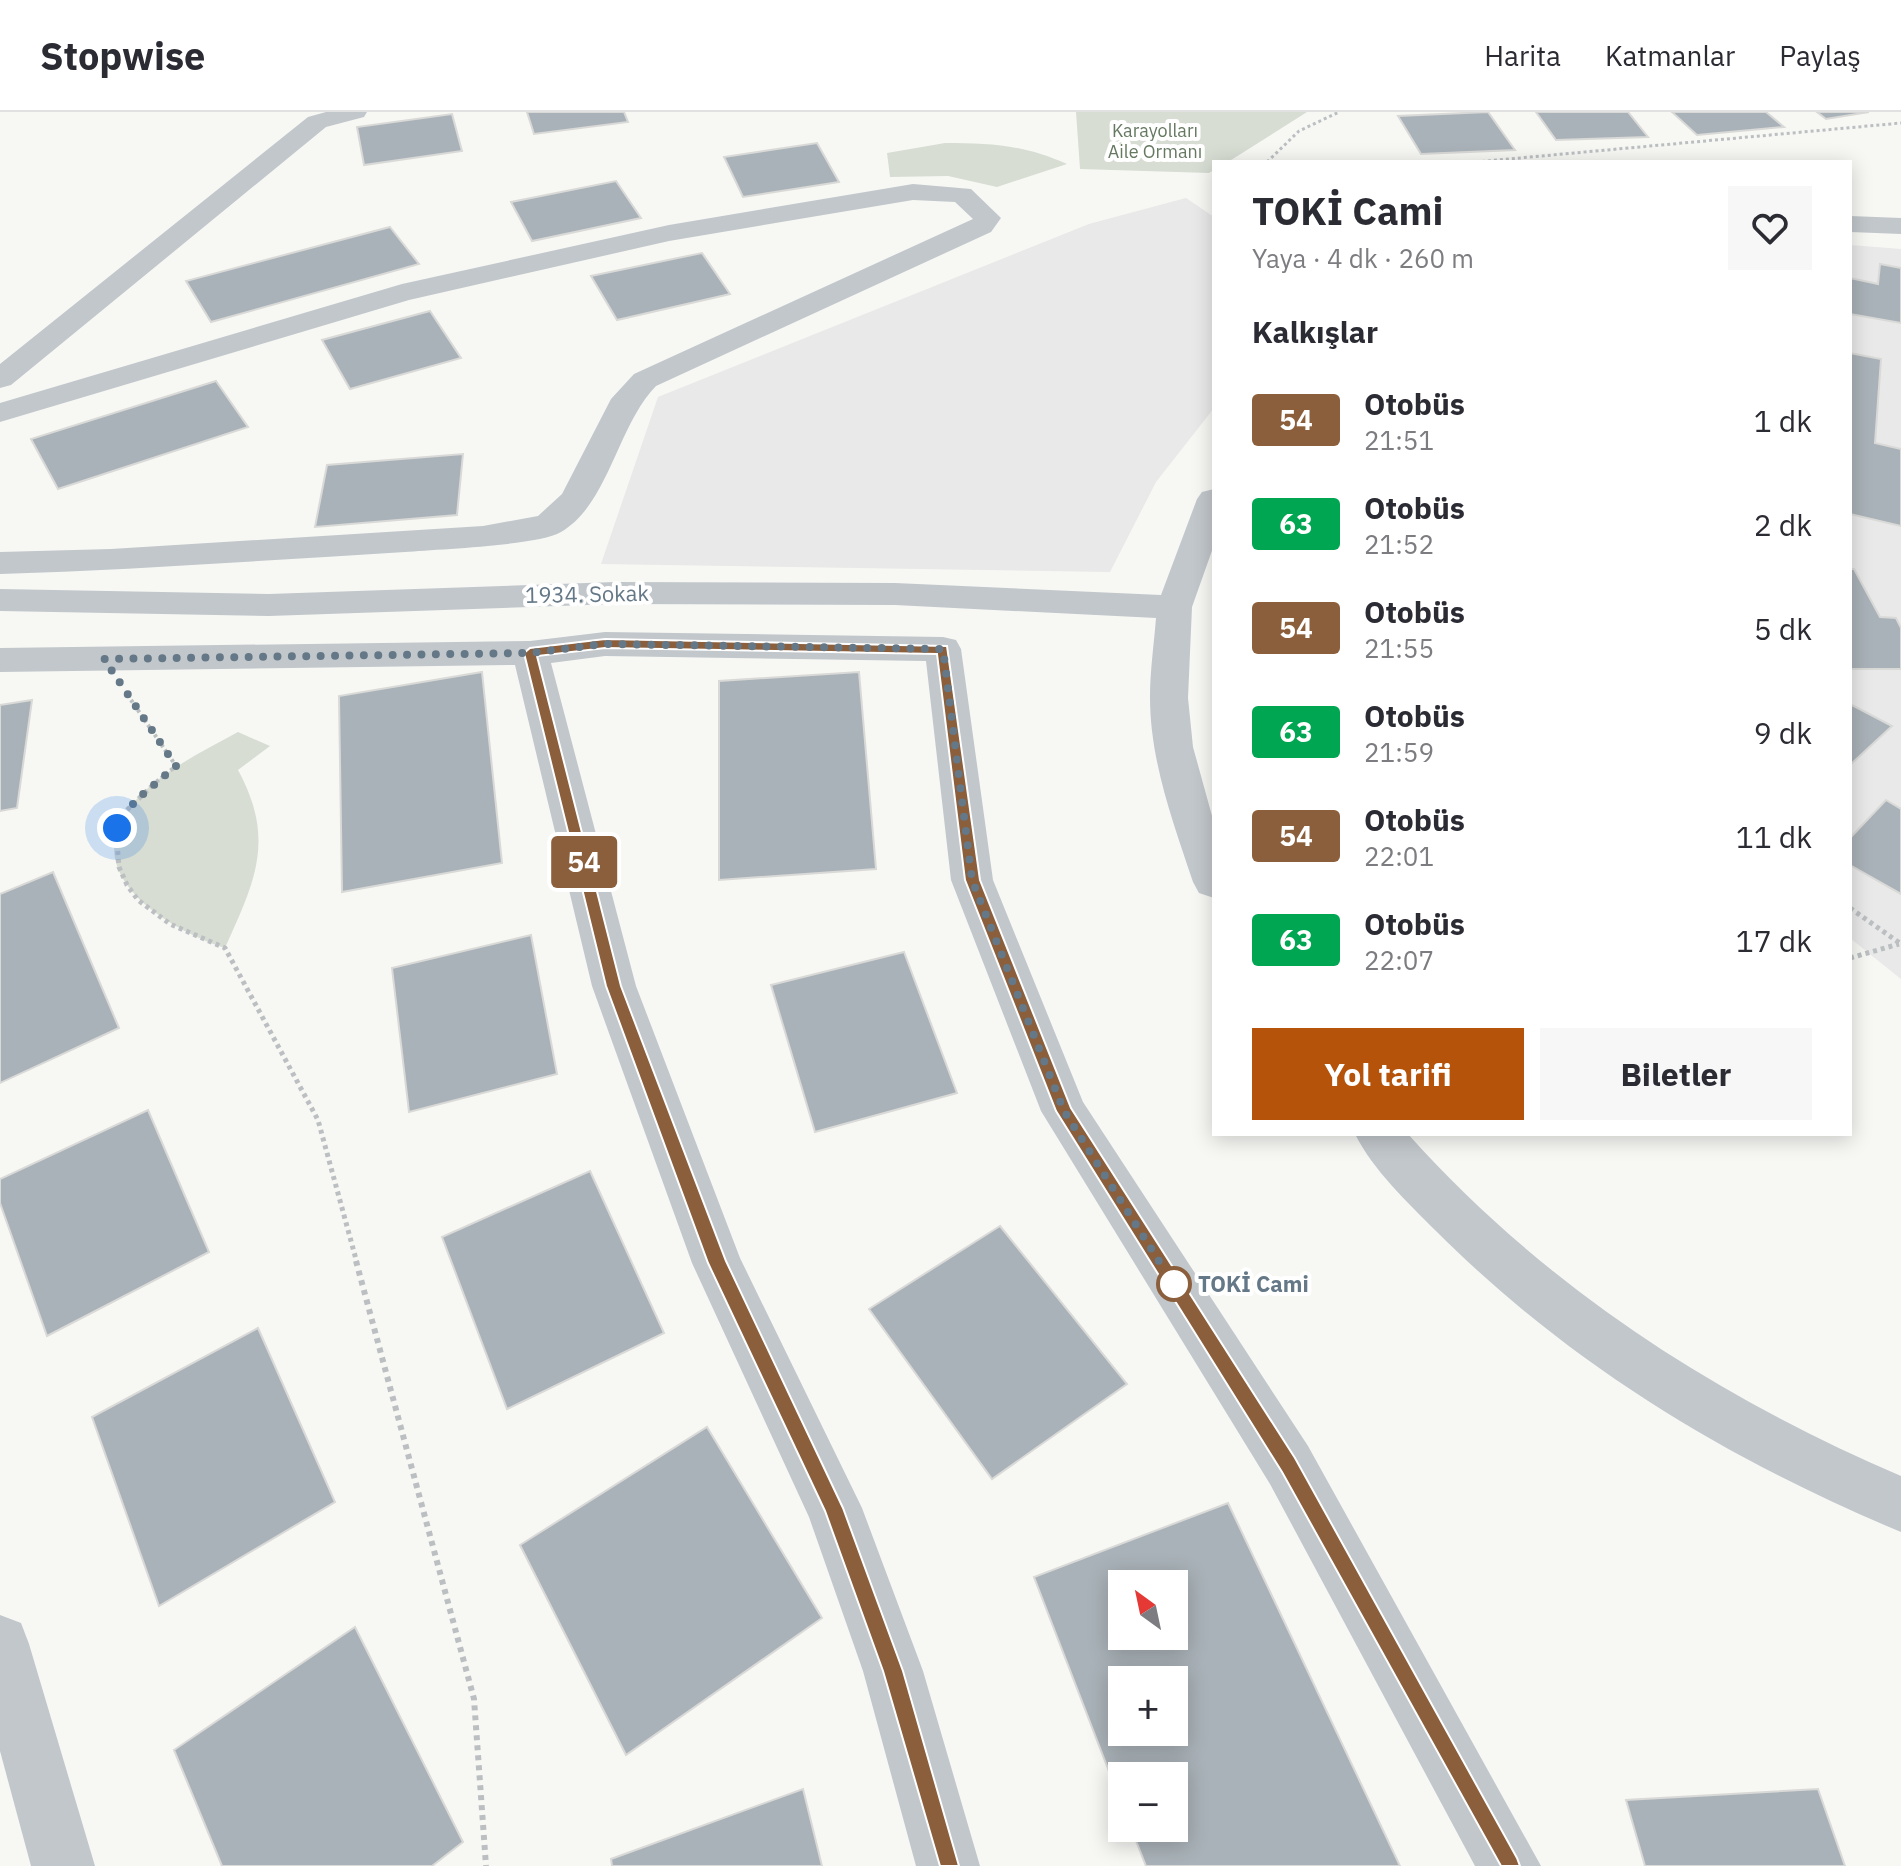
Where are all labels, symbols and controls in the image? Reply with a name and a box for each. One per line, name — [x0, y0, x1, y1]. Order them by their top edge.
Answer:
text: Stopwise — [40, 31, 205, 80]
text: Harita — [1484, 37, 1561, 74]
text: Katmanlar — [1605, 37, 1735, 74]
text: Paylaş — [1779, 37, 1861, 74]
park label: Karayolları Aile Ormanı — [1108, 119, 1202, 163]
text: TOKİ Cami — [1252, 186, 1443, 235]
button: heart — [1728, 186, 1812, 270]
text: Yaya · 4 dk · 260 m — [1252, 241, 1474, 275]
text: Kalkışlar — [1252, 312, 1378, 351]
text: Otobüs — [1364, 384, 1465, 423]
text: 54 — [1279, 401, 1313, 438]
text: 1 dk — [1754, 401, 1812, 440]
text: 21:51 — [1364, 423, 1434, 457]
text: Otobüs — [1364, 488, 1465, 527]
text: 63 — [1279, 505, 1313, 542]
text: 2 dk — [1754, 505, 1812, 544]
text: 21:52 — [1364, 527, 1434, 561]
street label: 1934. Sokak — [525, 578, 650, 609]
text: Otobüs — [1364, 592, 1465, 631]
text: 54 — [1279, 609, 1313, 646]
text: 5 dk — [1754, 609, 1812, 648]
text: 21:55 — [1364, 631, 1434, 665]
text: Otobüs — [1364, 696, 1465, 735]
text: 63 — [1279, 713, 1313, 750]
text: 9 dk — [1754, 713, 1812, 752]
text: 21:59 — [1364, 735, 1434, 769]
text: Otobüs — [1364, 800, 1465, 839]
your location — [97, 808, 137, 848]
text: 54 — [1279, 817, 1313, 854]
text: 11 dk — [1736, 817, 1812, 856]
line badge: 54 — [548, 836, 620, 888]
text: 22:01 — [1364, 839, 1434, 873]
text: 54 — [567, 843, 601, 880]
text: Otobüs — [1364, 904, 1465, 943]
text: 63 — [1279, 921, 1313, 958]
text: 17 dk — [1736, 921, 1812, 960]
text: 22:07 — [1364, 943, 1434, 977]
button: Yol tarifi — [1252, 1028, 1524, 1120]
button: Biletler — [1540, 1028, 1812, 1120]
marker: TOKİ Cami — [1157, 1267, 1191, 1301]
place label: TOKİ Cami — [1198, 1269, 1309, 1298]
north arrow — [1108, 1570, 1188, 1650]
map controls — [1108, 1570, 1188, 1842]
button: + — [1108, 1666, 1188, 1746]
button: − — [1108, 1762, 1188, 1842]

